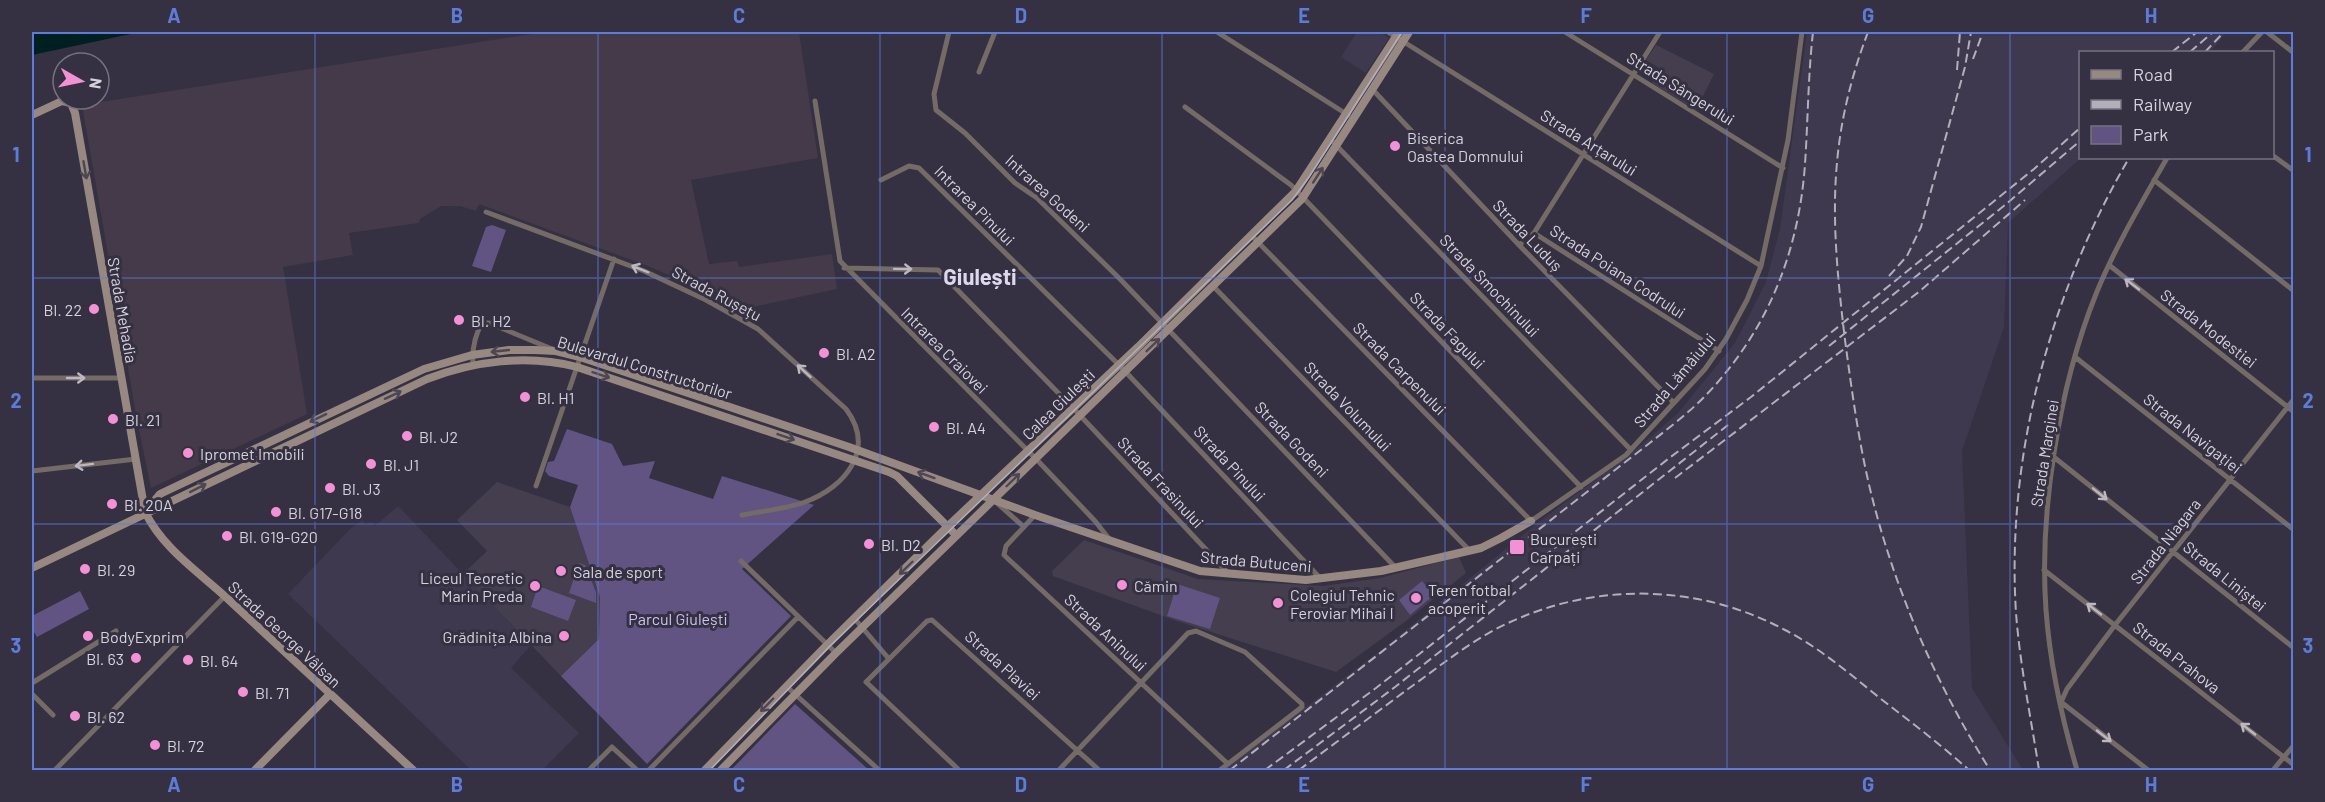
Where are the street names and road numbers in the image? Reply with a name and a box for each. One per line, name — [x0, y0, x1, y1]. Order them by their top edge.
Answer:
street label: Strada Sângerului — [1624, 47, 1738, 129]
street label: Strada Arțarului — [1537, 105, 1641, 179]
street label: Intrarea Godeni — [1002, 150, 1094, 236]
street label: Intrarea Pinului — [931, 161, 1019, 249]
street label: Strada Luduș — [1489, 195, 1567, 275]
street label: Strada Poiana Codrului — [1547, 220, 1689, 322]
street label: Strada Smochinului — [1436, 230, 1544, 340]
street label: Strada Mehadia — [104, 256, 142, 364]
street label: Strada Rușețu — [669, 262, 765, 324]
street label: Strada Modestiei — [2157, 285, 2261, 371]
street label: Strada Fagului — [1407, 288, 1489, 372]
street label: Intrarea Craiovei — [898, 303, 992, 397]
street label: Strada Carpenului — [1350, 318, 1450, 418]
street label: Strada Lămâiului — [1629, 329, 1719, 431]
street label: Bulevardul Constructorilor — [555, 331, 735, 403]
street label: Strada Volumului — [1301, 357, 1395, 455]
street label: Calea Giulești — [1018, 365, 1098, 443]
street label: Strada Navigației — [2140, 389, 2246, 477]
street label: Strada Godeni — [1251, 397, 1333, 481]
street label: Strada Marginei — [2026, 398, 2062, 508]
street label: Strada Pinului — [1190, 421, 1270, 505]
street label: Strada Frasinului — [1114, 433, 1208, 531]
street label: Strada Niagara — [2126, 495, 2204, 587]
street label: Strada Liniștei — [2180, 537, 2270, 615]
street label: Strada Butuceni — [1200, 547, 1312, 575]
street label: Strada George Vâlsan — [225, 577, 345, 691]
street label: Strada Aninului — [1061, 589, 1151, 675]
street label: Strada Prahova — [2130, 617, 2224, 697]
street label: Strada Plaviei — [961, 626, 1045, 704]

